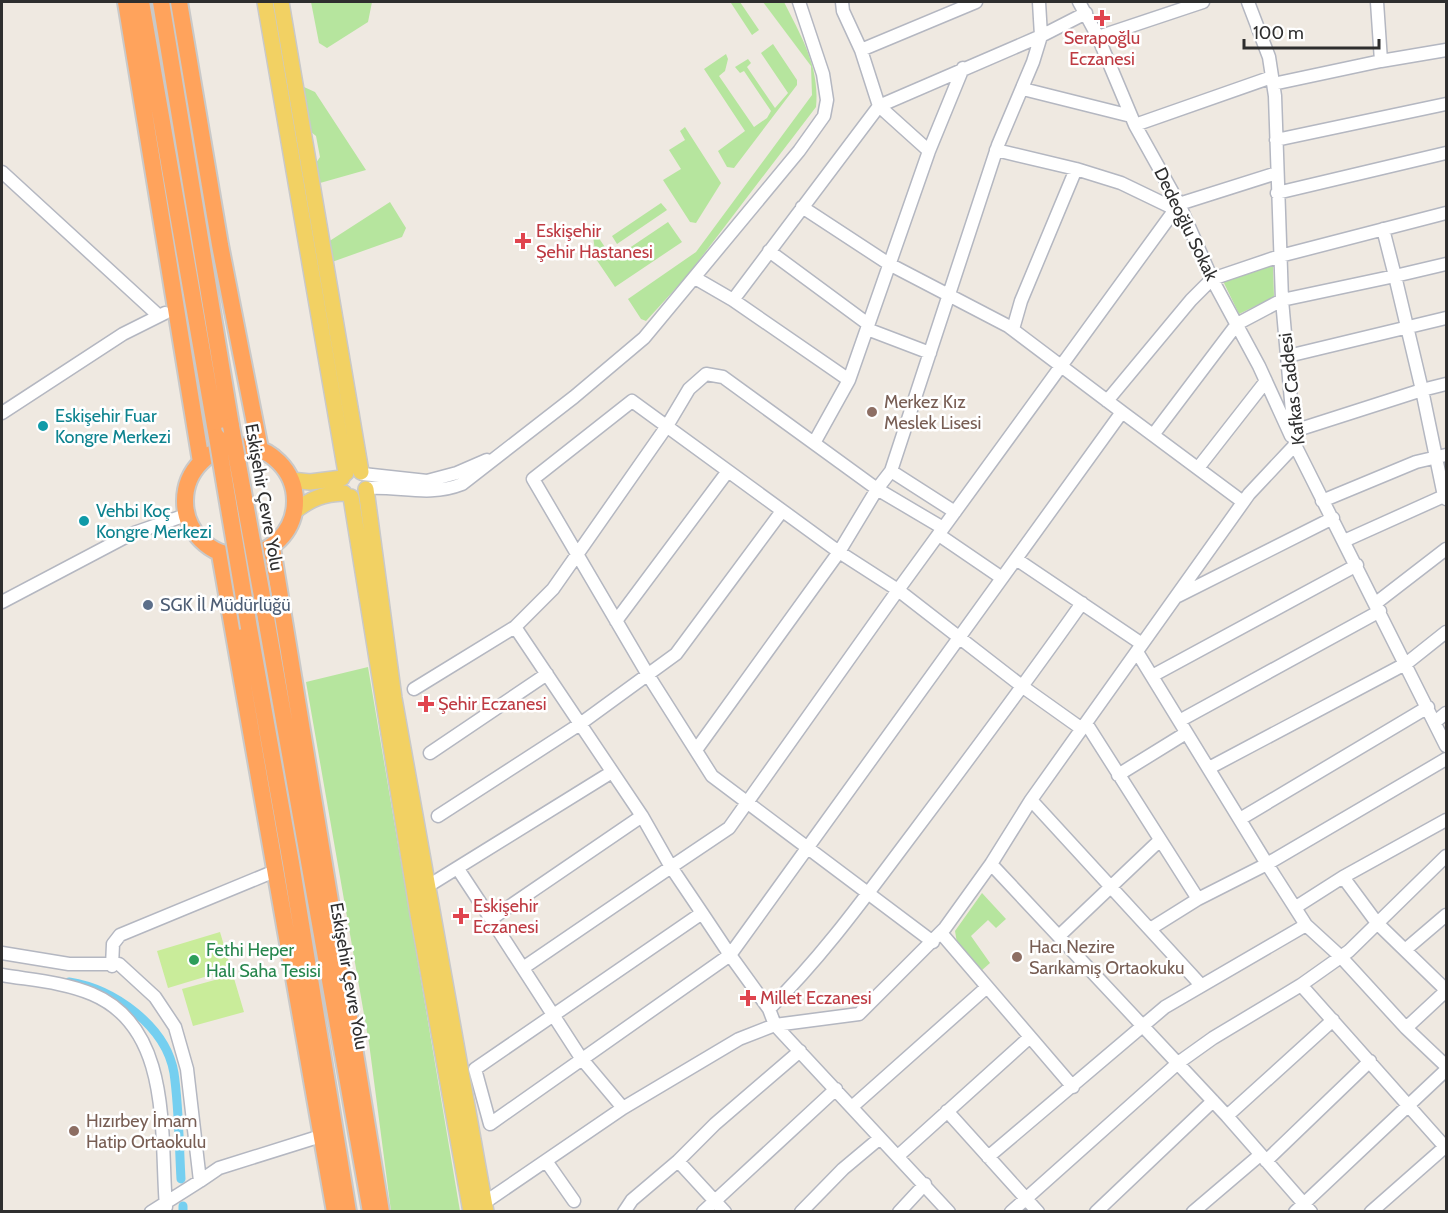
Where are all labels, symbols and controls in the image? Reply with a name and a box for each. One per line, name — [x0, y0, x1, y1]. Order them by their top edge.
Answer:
marker: Serapoğlu Eczanesi — [1095, 11, 1109, 25]
scale bar — [1244, 12, 1379, 50]
text: 100 m — [1253, 22, 1304, 44]
place label: Serapoğlu Eczanesi — [1064, 27, 1140, 70]
street label: Dedeoğlu Sokak — [1149, 164, 1223, 285]
place label: Eskişehir Şehir Hastanesi — [536, 220, 653, 263]
marker: Eskişehir Şehir Hastanesi — [514, 232, 532, 250]
street label: Kafkas Caddesi — [1274, 332, 1310, 446]
place label: Merkez Kız Meslek Lisesi — [884, 391, 981, 434]
place label: Eskişehir Fuar Kongre Merkezi — [55, 405, 171, 448]
marker: Merkez Kız Meslek Lisesi — [865, 405, 879, 419]
marker: Eskişehir Fuar Kongre Merkezi — [36, 419, 50, 433]
street label: Eskişehir Çevre Yolu — [240, 422, 288, 572]
place label: Vehbi Koç Kongre Merkezi — [96, 500, 212, 543]
marker: Vehbi Koç Kongre Merkezi — [77, 514, 91, 528]
place label: SGK İl Müdürlüğü — [160, 594, 291, 616]
marker: SGK İl Müdürlüğü — [141, 598, 155, 612]
place label: Şehir Eczanesi — [438, 693, 547, 715]
marker: Şehir Eczanesi — [419, 697, 433, 711]
place label: Eskişehir Eczanesi — [473, 895, 539, 938]
street label: Eskişehir Çevre Yolu — [325, 901, 373, 1051]
marker: Eskişehir Eczanesi — [454, 909, 468, 923]
place label: Hacı Nezire Sarıkamış Ortaokuku — [1029, 936, 1184, 979]
place label: Fethi Heper Halı Saha Tesisi — [206, 939, 321, 982]
marker: Hacı Nezire Sarıkamış Ortaokuku — [1010, 950, 1024, 964]
marker: Fethi Heper Halı Saha Tesisi — [187, 953, 201, 967]
place label: Millet Eczanesi — [760, 987, 872, 1009]
marker: Millet Eczanesi — [741, 991, 755, 1005]
place label: Hızırbey İmam Hatip Ortaokulu — [86, 1110, 206, 1153]
marker: Hızırbey İmam Hatip Ortaokulu — [67, 1124, 81, 1138]

